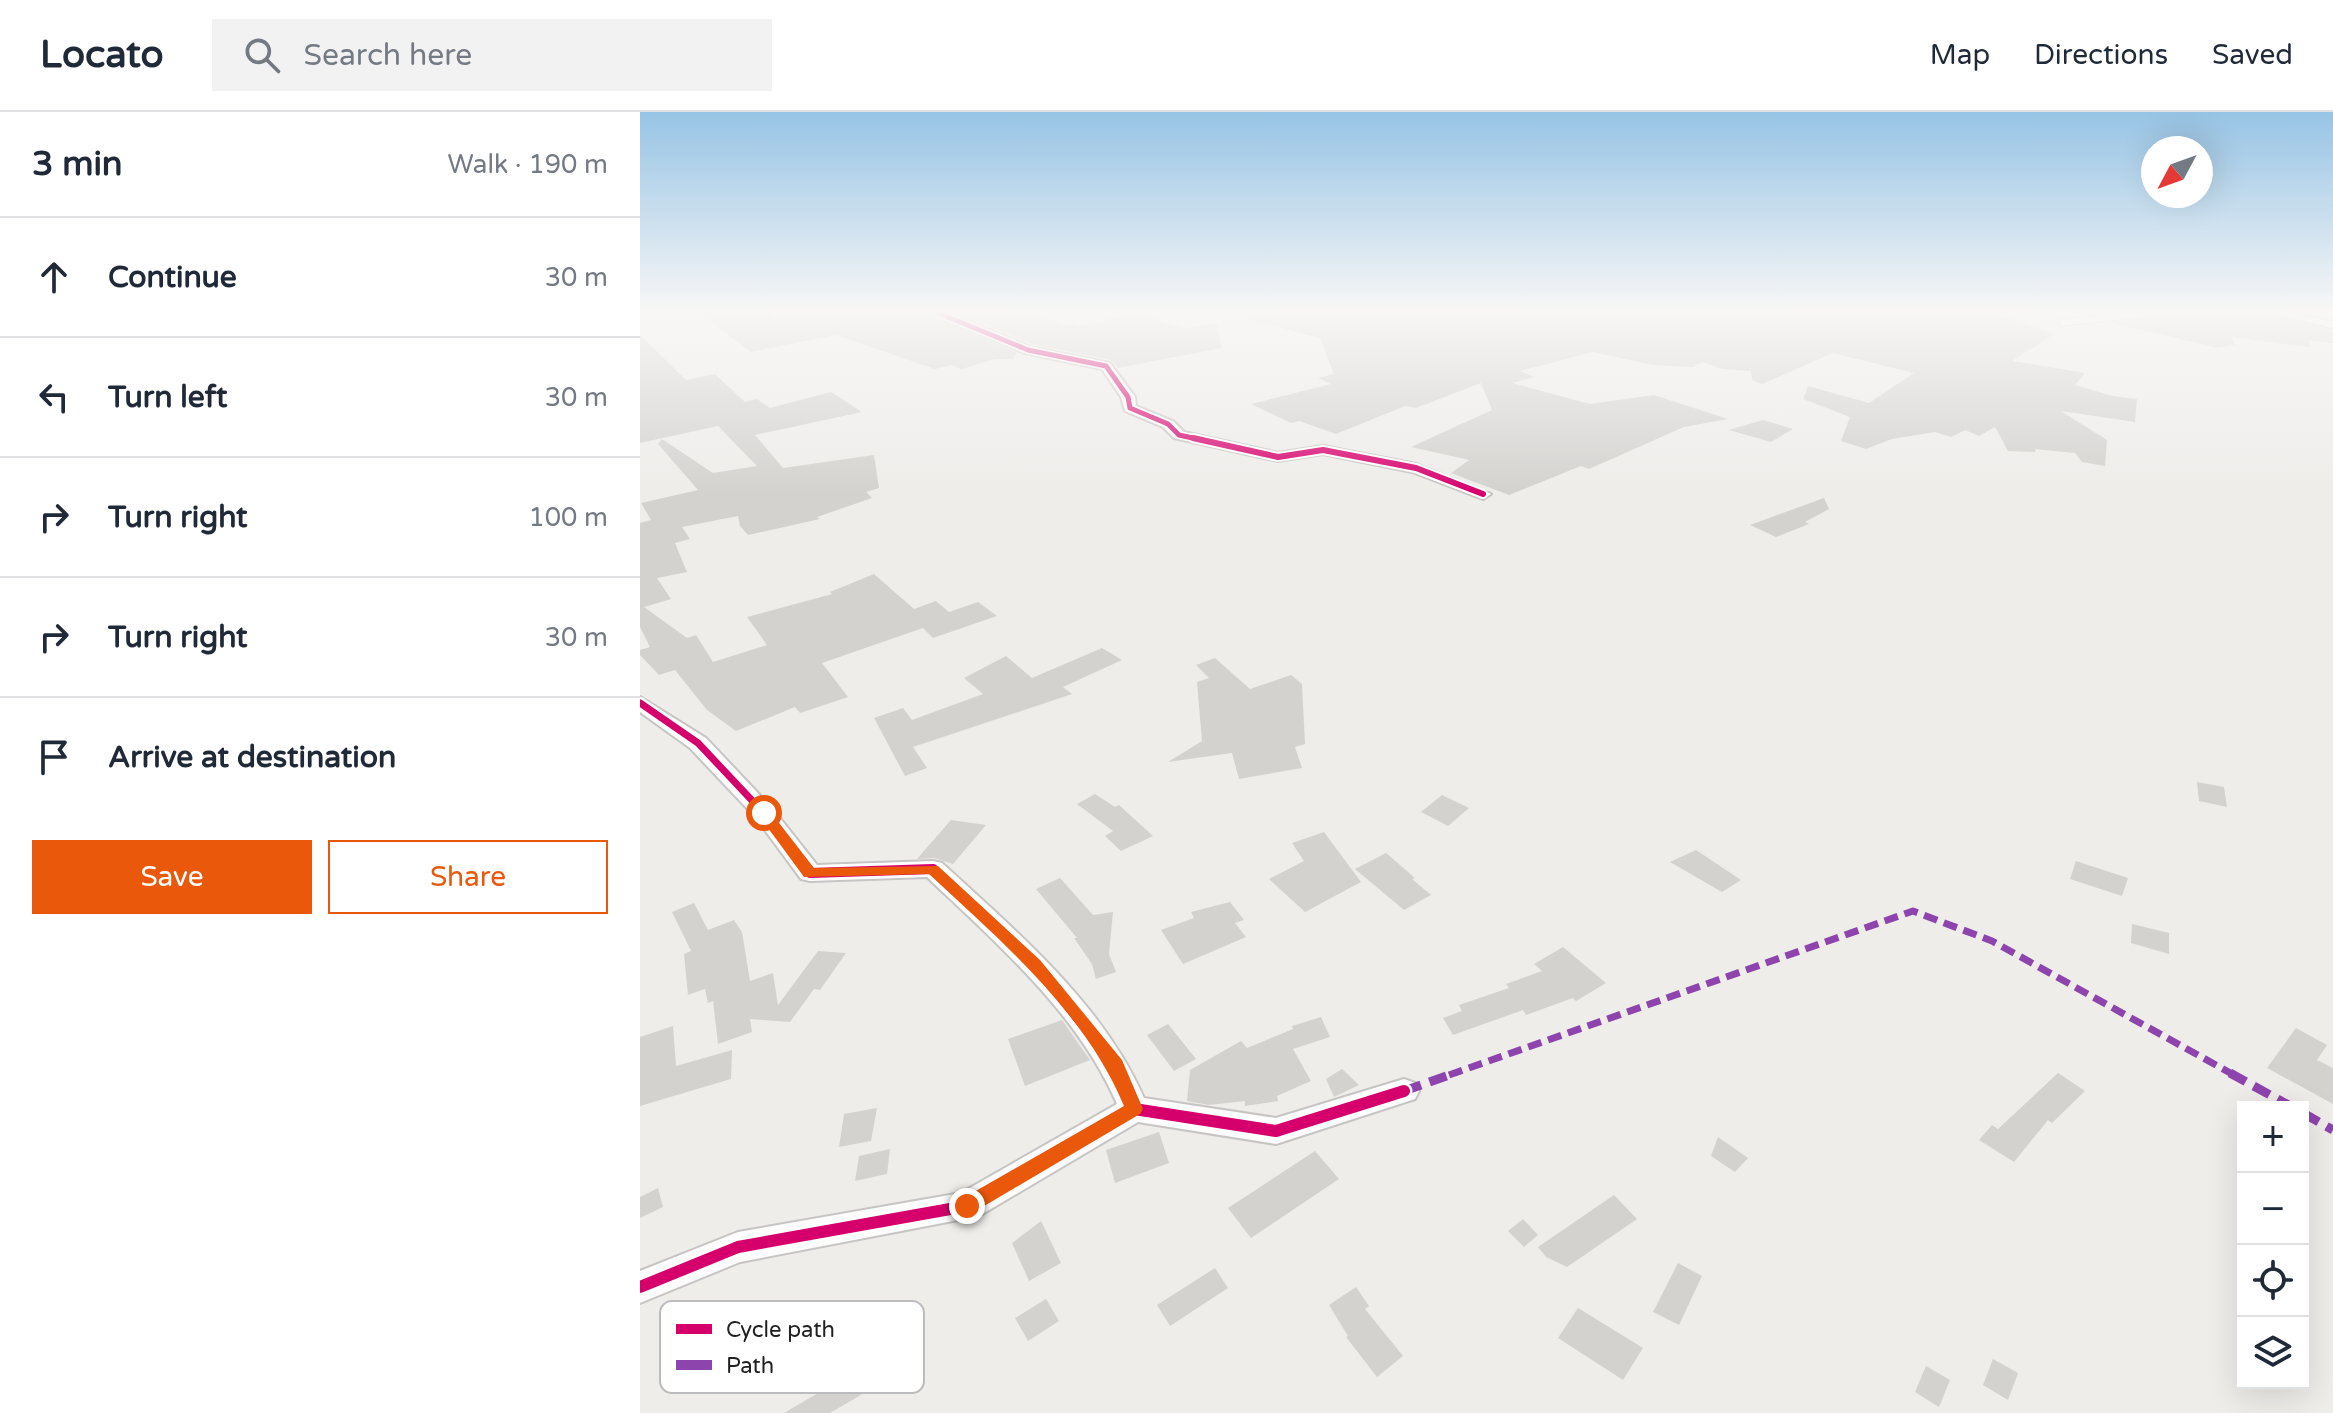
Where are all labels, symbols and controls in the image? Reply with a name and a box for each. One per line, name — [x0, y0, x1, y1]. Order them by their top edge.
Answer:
search box — [212, 19, 772, 91]
text: Locato — [40, 32, 164, 78]
icon: search — [240, 33, 284, 77]
text: Search here — [304, 37, 472, 74]
text: Map — [1930, 38, 1990, 72]
text: Directions — [2034, 38, 2168, 72]
text: Saved — [2212, 38, 2293, 72]
north arrow — [2141, 136, 2213, 208]
text: 3 min — [32, 144, 123, 185]
text: Walk · 190 m — [448, 149, 608, 180]
icon: ahead — [32, 255, 76, 299]
text: Continue — [108, 259, 237, 296]
text: 30 m — [545, 262, 608, 293]
icon: left — [32, 375, 76, 419]
text: Turn left — [108, 379, 227, 416]
text: 30 m — [545, 382, 608, 413]
icon: right — [32, 495, 76, 539]
text: Turn right — [108, 499, 248, 536]
text: 100 m — [528, 502, 608, 533]
icon: right — [32, 615, 76, 659]
text: Turn right — [108, 619, 248, 656]
text: 30 m — [545, 622, 608, 653]
icon: arrive — [32, 735, 76, 779]
text: Arrive at destination — [108, 739, 396, 776]
route start — [746, 795, 782, 831]
button: Save — [32, 840, 312, 914]
button: Share — [328, 840, 608, 914]
map controls — [2237, 1101, 2309, 1389]
button: + — [2237, 1101, 2309, 1173]
button: − — [2237, 1173, 2309, 1245]
route end — [949, 1188, 985, 1224]
button: locate — [2237, 1245, 2309, 1317]
legend — [660, 1301, 924, 1393]
text: Cycle path — [726, 1317, 835, 1343]
button: layers — [2237, 1317, 2309, 1389]
text: Path — [726, 1353, 774, 1379]

